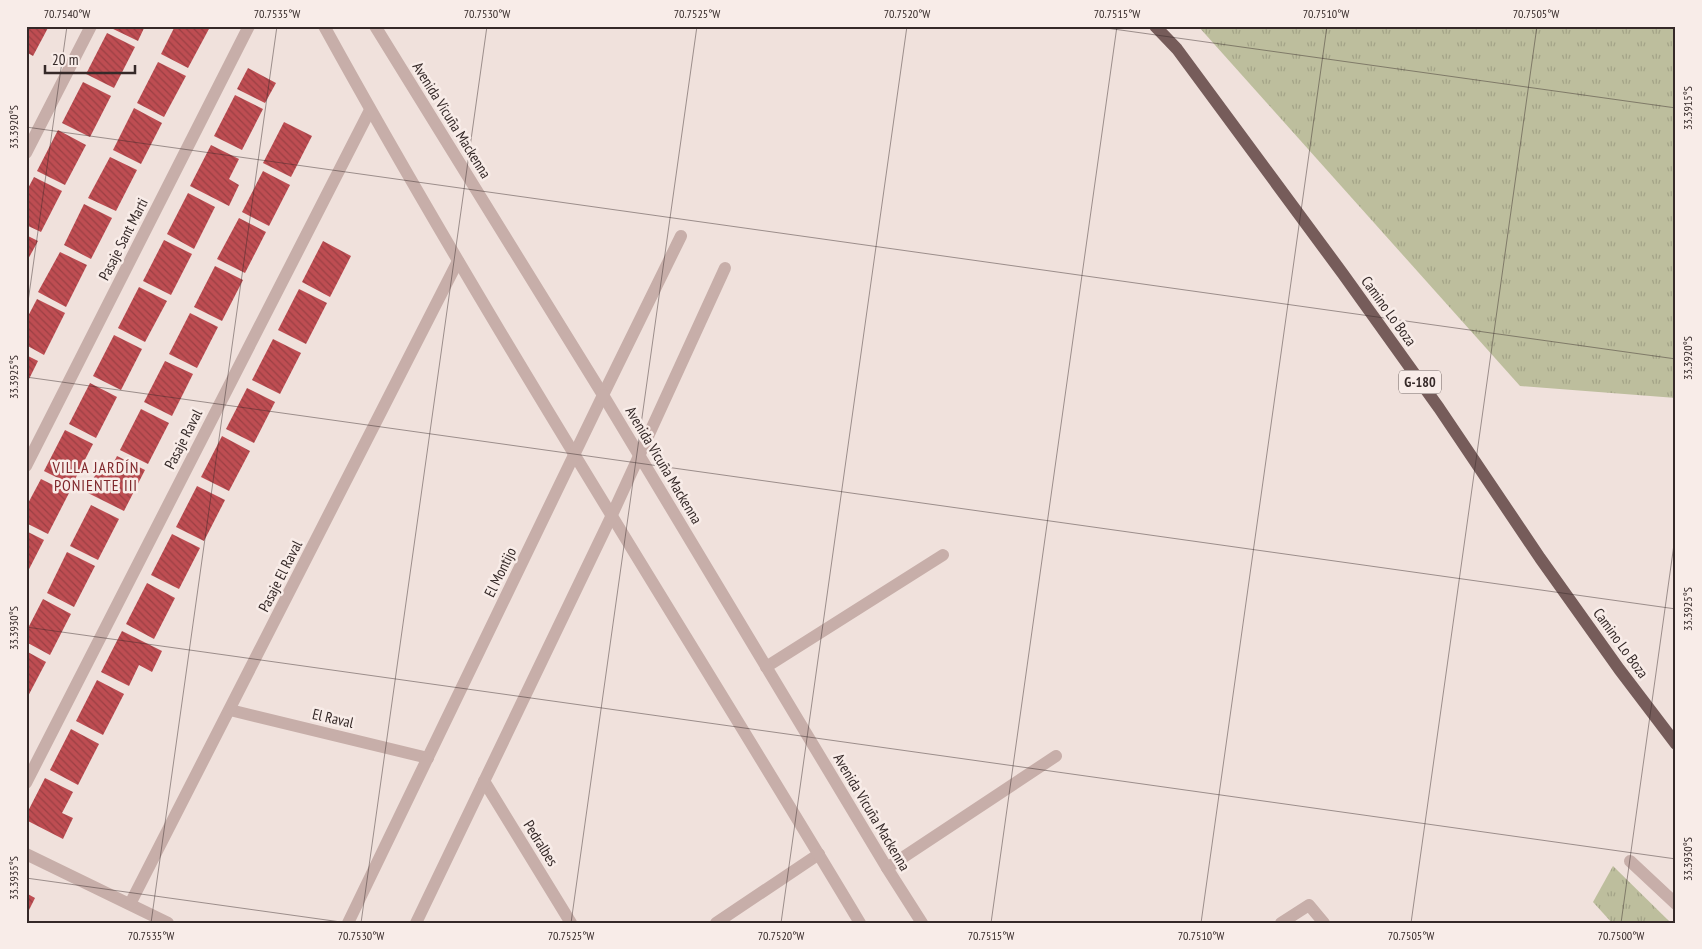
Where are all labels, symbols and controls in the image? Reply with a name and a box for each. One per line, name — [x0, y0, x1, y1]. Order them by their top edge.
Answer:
text: 70.7540°W — [44, 6, 90, 21]
text: 70.7535°W — [254, 6, 300, 21]
text: 70.7530°W — [464, 6, 510, 21]
text: 70.7525°W — [674, 6, 720, 21]
text: 70.7520°W — [884, 6, 930, 21]
text: 70.7515°W — [1094, 6, 1140, 21]
text: 70.7510°W — [1303, 6, 1349, 21]
text: 70.7505°W — [1513, 6, 1559, 21]
scale bar — [45, 42, 135, 74]
text: 20 m — [52, 50, 78, 69]
street label: Avenida Vicuña Mackenna — [409, 58, 495, 182]
text: 33.3915°S — [1680, 86, 1695, 130]
text: 33.3920°S — [6, 105, 21, 149]
street label: Pasaje Sant Marti — [94, 195, 152, 283]
street label: Camino Lo Boza — [1357, 272, 1421, 350]
text: 33.3920°S — [1680, 336, 1695, 380]
text: 33.3925°S — [6, 355, 21, 399]
road number: G-180 — [1399, 371, 1441, 394]
street label: Avenida Vicuña Mackenna — [621, 403, 707, 527]
street label: Pasaje Raval — [160, 405, 206, 472]
district label: VILLA JARDÍN PONIENTE III — [52, 457, 139, 495]
street label: Pasaje El Raval — [254, 537, 306, 615]
street label: El Montijo — [480, 544, 520, 600]
text: 33.3925°S — [1680, 587, 1695, 631]
street label: Camino Lo Boza — [1589, 604, 1653, 682]
text: 33.3930°S — [6, 606, 21, 650]
street label: El Raval — [311, 704, 356, 732]
street label: Avenida Vicuña Mackenna — [829, 750, 915, 874]
street label: Pedralbes — [520, 817, 562, 869]
text: 33.3930°S — [1680, 837, 1695, 881]
text: 33.3935°S — [6, 856, 21, 900]
text: 70.7535°W — [128, 928, 174, 943]
text: 70.7530°W — [338, 928, 384, 943]
text: 70.7525°W — [548, 928, 594, 943]
text: 70.7520°W — [758, 928, 804, 943]
text: 70.7515°W — [968, 928, 1014, 943]
text: 70.7510°W — [1178, 928, 1224, 943]
text: 70.7505°W — [1388, 928, 1434, 943]
text: 70.7500°W — [1598, 928, 1644, 943]

